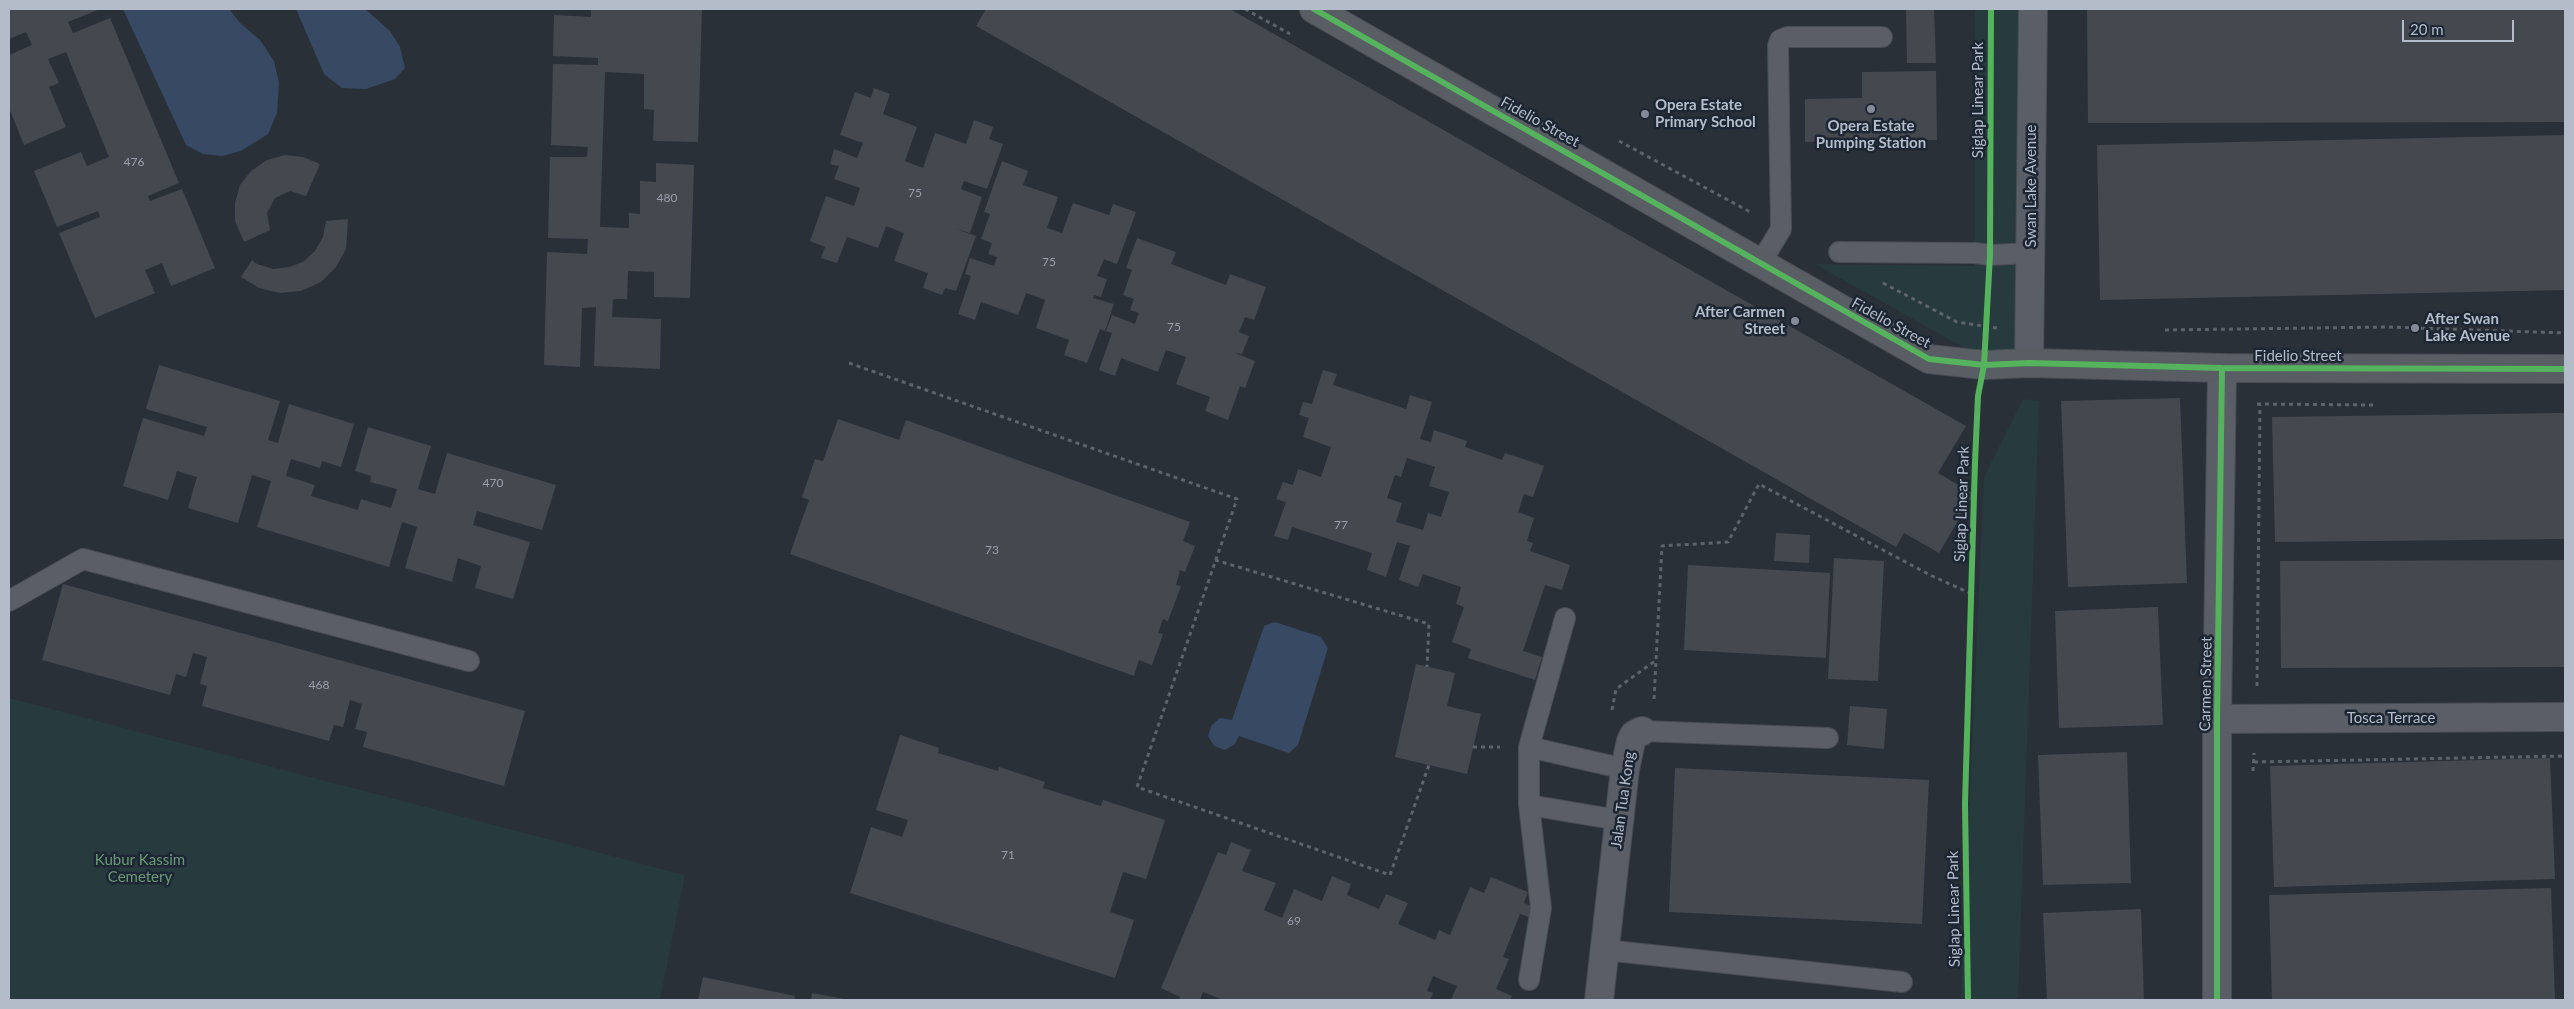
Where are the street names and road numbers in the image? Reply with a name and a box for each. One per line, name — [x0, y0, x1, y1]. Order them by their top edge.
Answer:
street label: Siglap Linear Park — [1969, 42, 1987, 158]
street label: Fidelio Street — [1497, 93, 1583, 151]
street label: Swan Lake Avenue — [2022, 124, 2040, 248]
street label: Fidelio Street — [1848, 294, 1934, 352]
street label: Fidelio Street — [2254, 347, 2342, 365]
street label: Siglap Linear Park — [1951, 446, 1973, 562]
street label: Carmen Street — [2196, 636, 2216, 732]
street label: Tosca Terrace — [2347, 709, 2435, 727]
street label: Jalan Tua Kong — [1607, 750, 1639, 850]
street label: Siglap Linear Park — [1944, 851, 1964, 967]

